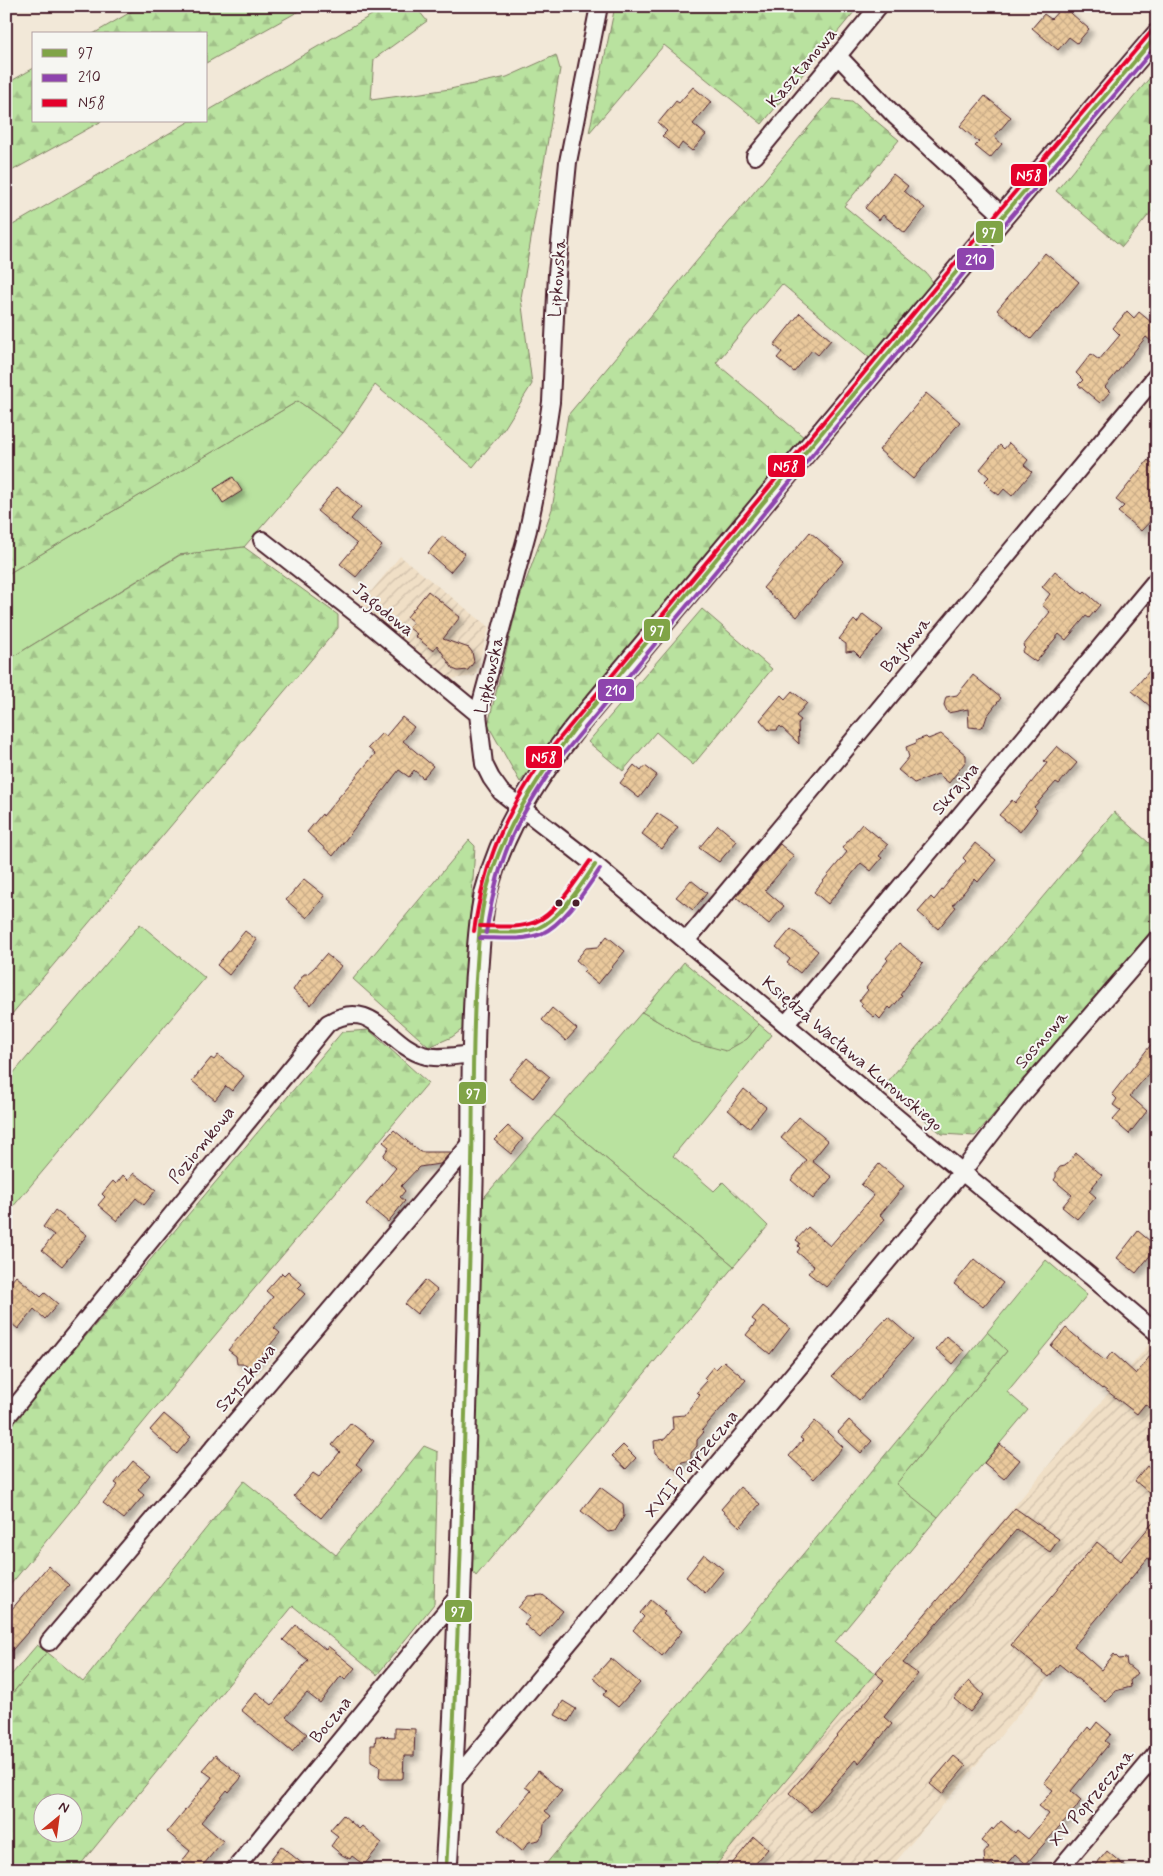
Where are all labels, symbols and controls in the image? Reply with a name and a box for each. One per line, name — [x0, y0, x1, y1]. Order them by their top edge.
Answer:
street label: Kasztanowa — [761, 23, 843, 113]
legend — [32, 32, 208, 122]
text: 97 — [78, 44, 93, 64]
text: 210 — [78, 68, 101, 88]
text: N58 — [78, 94, 105, 114]
line badge: N58 — [1010, 163, 1048, 187]
text: N58 — [1016, 167, 1042, 185]
line badge: 97 — [975, 220, 1004, 244]
text: 97 — [982, 224, 996, 242]
street label: Lipkowska — [543, 238, 573, 318]
line badge: 210 — [956, 247, 995, 271]
text: 210 — [965, 251, 987, 269]
line badge: N58 — [767, 454, 806, 478]
text: N58 — [773, 458, 799, 476]
street label: Jagodowa — [346, 578, 419, 644]
street label: Bajkowa — [875, 612, 937, 678]
line badge: 97 — [643, 618, 671, 642]
text: 97 — [650, 622, 664, 640]
street label: Lipkowska — [469, 634, 511, 716]
line badge: 210 — [597, 678, 635, 702]
text: 210 — [605, 682, 627, 700]
line badge: N58 — [525, 745, 563, 769]
text: N58 — [531, 749, 557, 767]
street label: Skrajna — [927, 757, 985, 821]
unlabelled marker — [554, 898, 564, 908]
unlabelled marker — [571, 898, 581, 908]
street label: Księdza Wacława Kurowskiego — [756, 971, 948, 1137]
street label: Sosnowa — [1010, 1005, 1074, 1074]
line badge: 97 — [458, 1081, 487, 1105]
text: 97 — [466, 1085, 480, 1103]
street label: Poziomkowa — [163, 1101, 241, 1189]
street label: Szyszkowa — [210, 1338, 282, 1418]
street label: XVII Poprzeczna — [640, 1405, 744, 1523]
line badge: 97 — [444, 1599, 473, 1623]
text: 97 — [451, 1603, 465, 1621]
street label: Boczna — [305, 1691, 357, 1749]
street label: XV Poprzeczna — [1044, 1744, 1140, 1852]
north arrow — [32, 1794, 82, 1844]
text: N — [55, 1797, 72, 1818]

